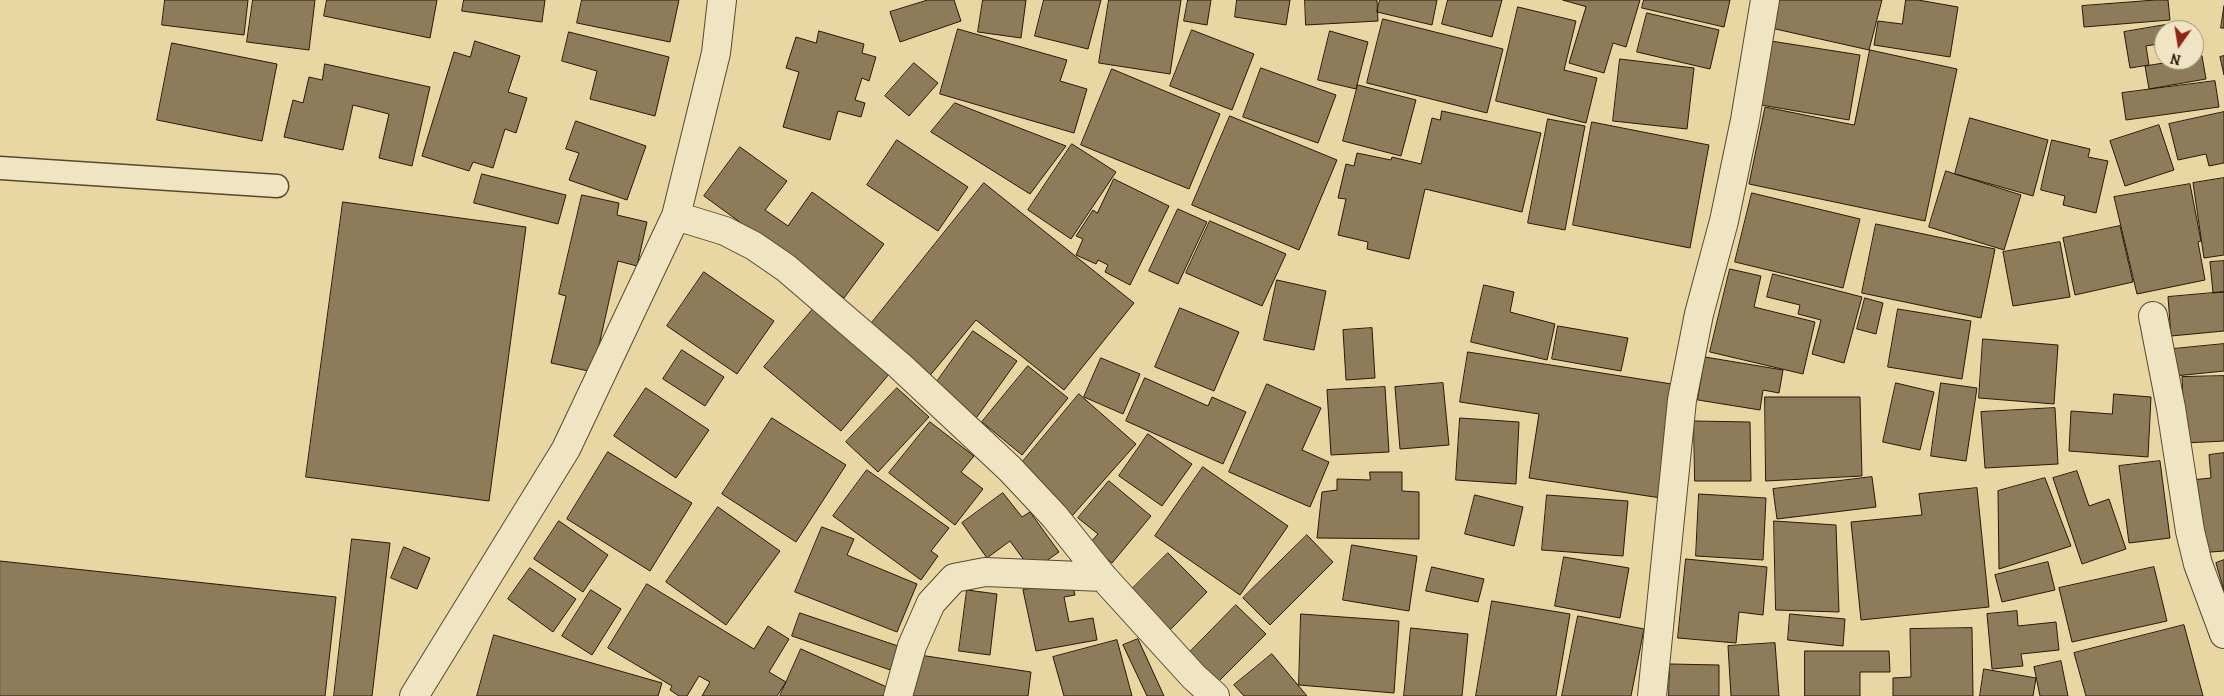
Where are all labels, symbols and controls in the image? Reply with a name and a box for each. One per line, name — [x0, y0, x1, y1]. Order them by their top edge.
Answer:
north arrow — [2154, 20, 2204, 70]
text: N — [2169, 49, 2183, 70]

